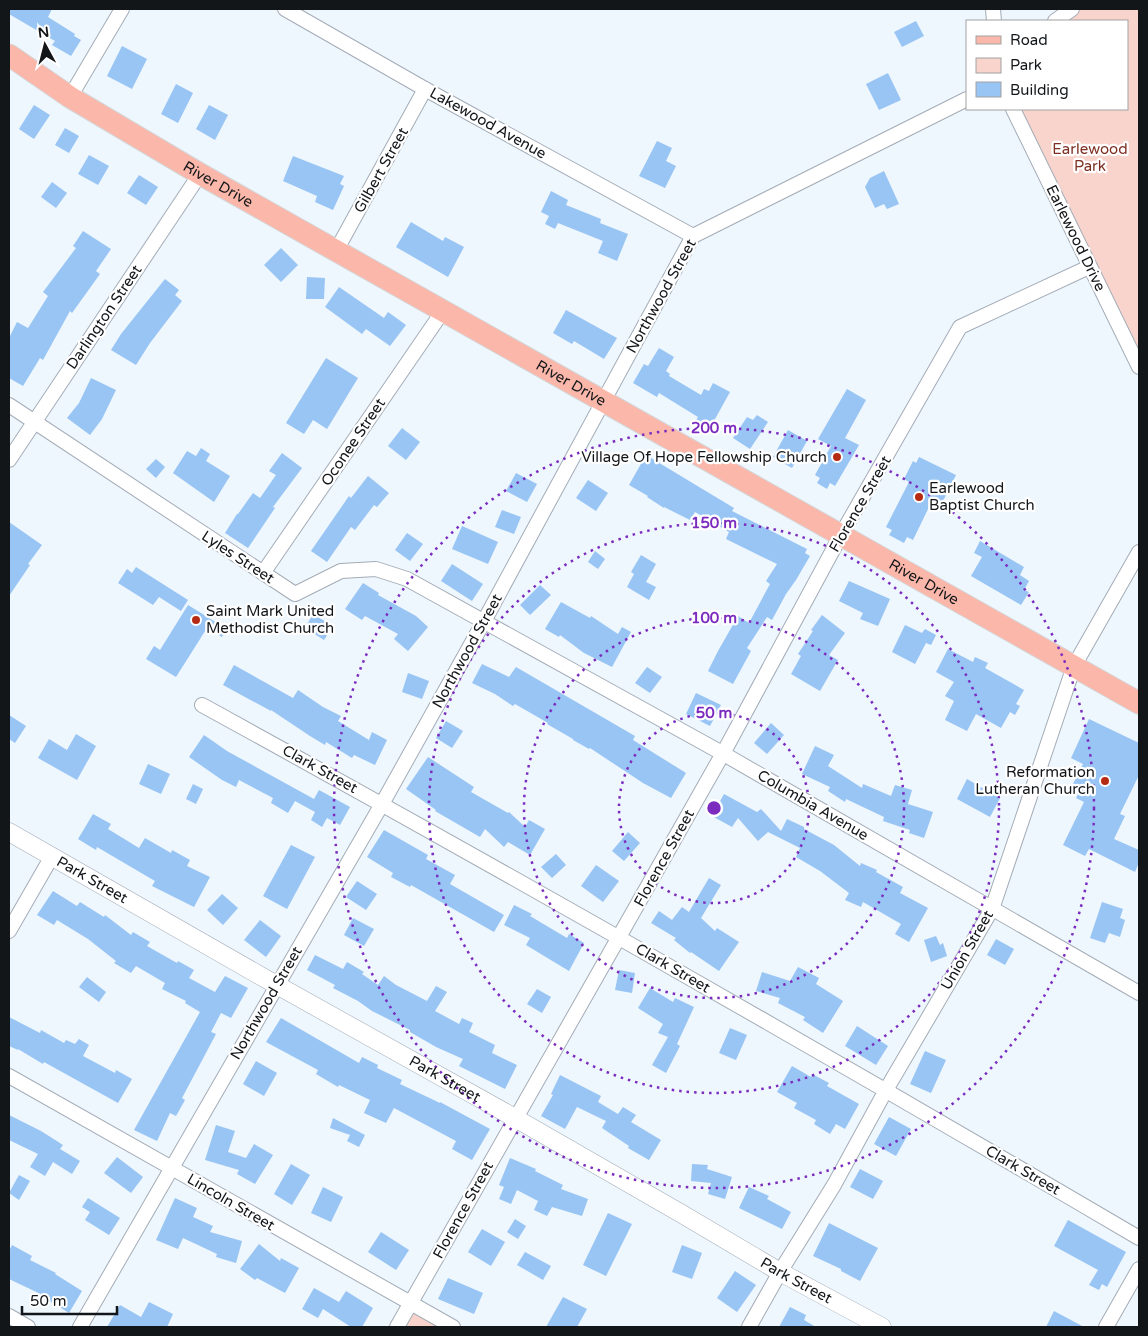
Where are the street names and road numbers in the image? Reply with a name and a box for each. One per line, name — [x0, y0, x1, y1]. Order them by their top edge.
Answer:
street label: Lakewood Avenue — [427, 83, 549, 163]
street label: Gilbert Street — [350, 124, 412, 216]
street label: River Drive — [180, 157, 256, 211]
street label: Earlewood Drive — [1042, 182, 1110, 294]
street label: Northwood Street — [622, 236, 700, 356]
street label: Darlington Street — [62, 261, 146, 373]
street label: River Drive — [533, 356, 609, 410]
street label: Oconee Street — [317, 395, 389, 489]
street label: Florence Street — [825, 452, 895, 555]
street label: Lyles Street — [198, 527, 278, 587]
street label: River Drive — [886, 555, 962, 609]
street label: Northwood Street — [428, 591, 506, 711]
street label: Clark Street — [279, 741, 361, 797]
street label: Columbia Avenue — [754, 766, 872, 844]
street label: Florence Street — [630, 806, 698, 910]
street label: Park Street — [54, 852, 131, 907]
street label: Union Street — [937, 907, 997, 993]
street label: Clark Street — [632, 939, 714, 997]
street label: Northwood Street — [226, 943, 306, 1063]
street label: Park Street — [406, 1052, 484, 1106]
street label: Clark Street — [982, 1141, 1064, 1199]
street label: Florence Street — [429, 1158, 497, 1262]
street label: Lincoln Street — [184, 1170, 278, 1234]
street label: Park Street — [757, 1253, 835, 1307]

